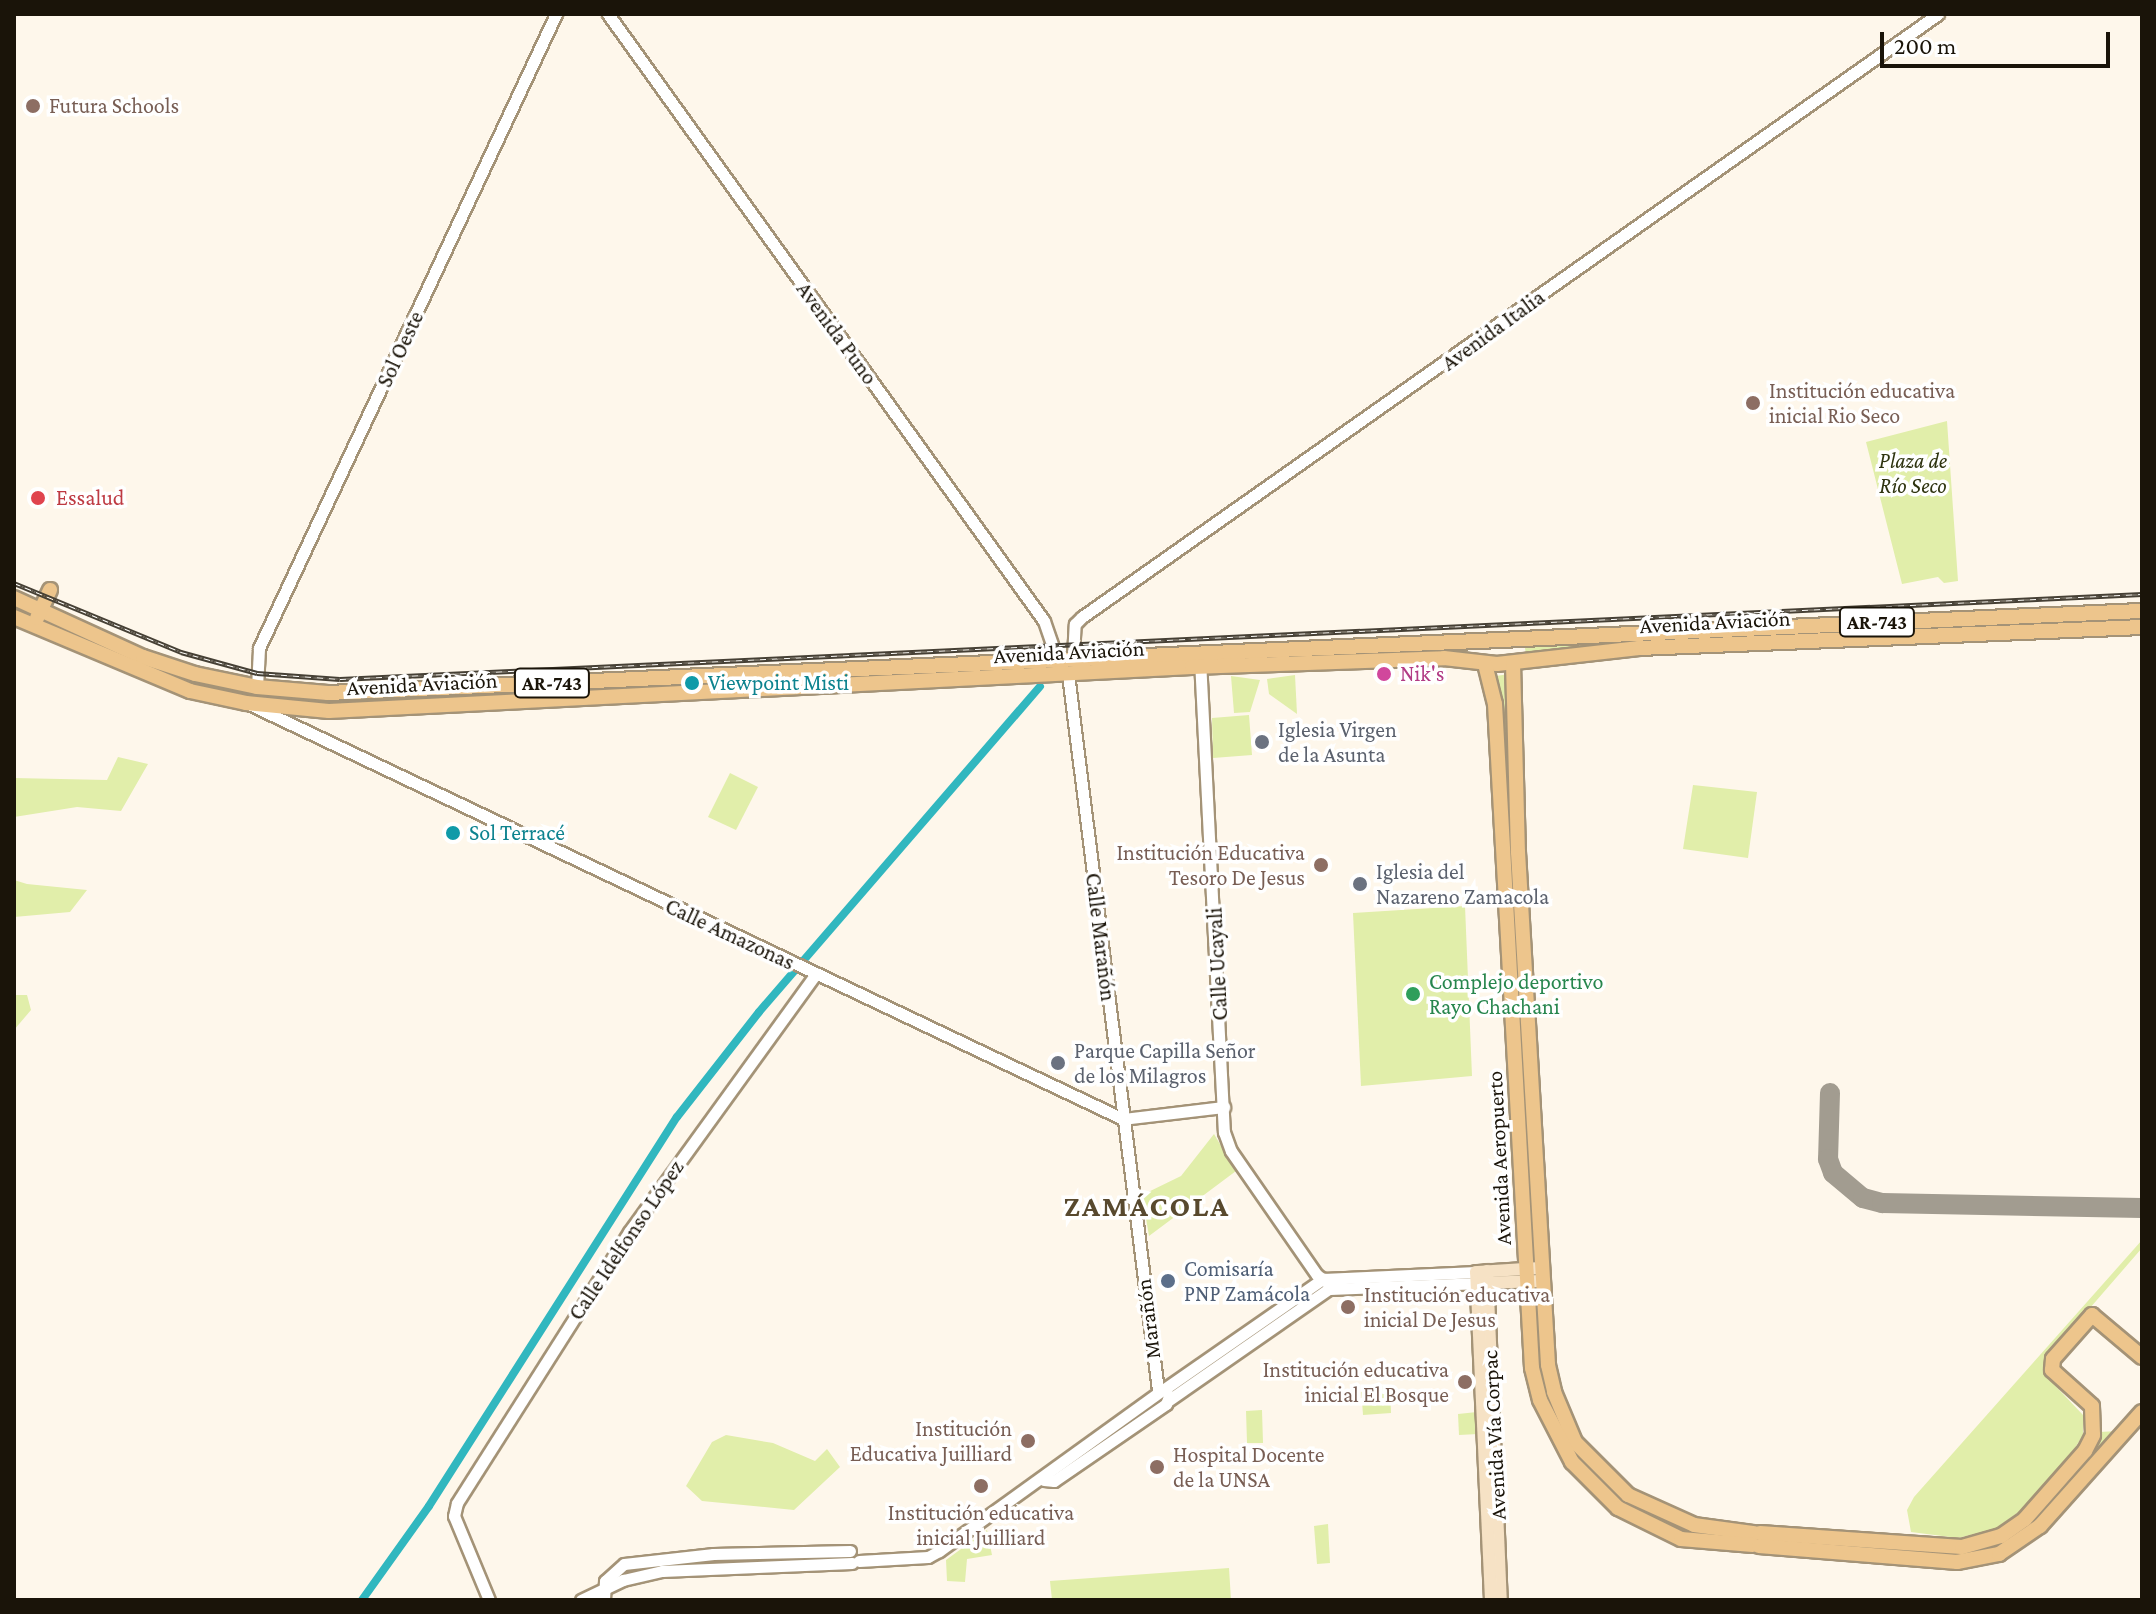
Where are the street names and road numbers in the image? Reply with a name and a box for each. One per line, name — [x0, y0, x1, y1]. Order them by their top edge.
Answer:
street label: Avenida Puno — [791, 276, 883, 390]
street label: Avenida Italia — [1436, 284, 1550, 376]
street label: Sol Oeste — [371, 307, 429, 391]
street label: Avenida Aviación — [1639, 605, 1791, 639]
road number: AR-743 — [1837, 606, 1917, 638]
street label: Avenida Aviación — [993, 635, 1145, 669]
street label: Avenida Aviación — [346, 667, 498, 701]
road number: AR-743 — [512, 667, 592, 699]
street label: Calle Marañón — [1080, 871, 1122, 1003]
street label: Calle Amazonas — [661, 893, 799, 975]
street label: Calle Ucayali — [1201, 907, 1233, 1021]
street label: Avenida Aeropuerto — [1481, 1070, 1517, 1246]
street label: Calle Idelfonso López — [563, 1155, 689, 1325]
street label: Marañón — [1130, 1277, 1166, 1361]
street label: Avenida Vía Corpac — [1476, 1350, 1512, 1520]

